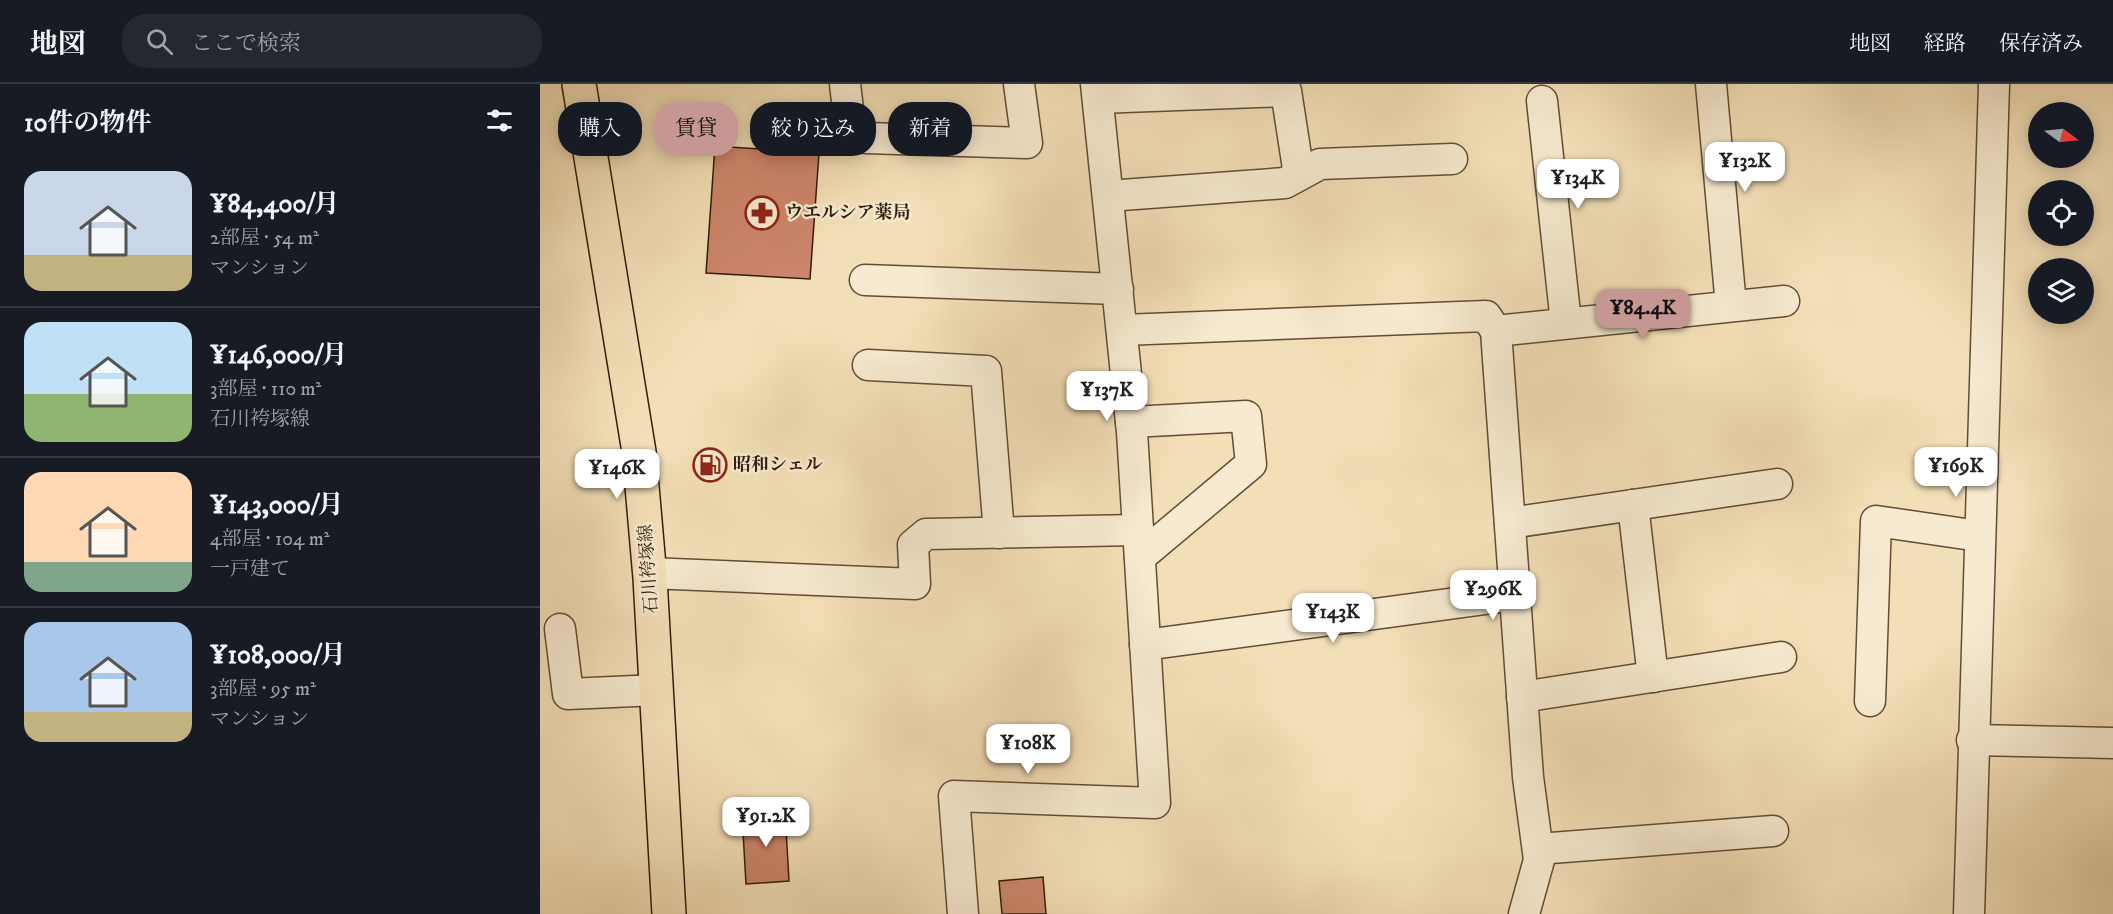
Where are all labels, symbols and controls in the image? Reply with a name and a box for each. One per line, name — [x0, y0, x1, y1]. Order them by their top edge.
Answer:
search box — [122, 14, 542, 68]
icon: search — [143, 25, 176, 58]
text: 地図 — [30, 27, 86, 62]
text: ここで検索 — [191, 30, 301, 57]
text: 地図 — [1849, 31, 1891, 57]
text: 経路 — [1924, 31, 1966, 57]
text: 保存済み — [1999, 31, 2083, 57]
chip: 購入 — [558, 102, 642, 156]
chip: 賃貸 — [654, 102, 738, 156]
chip: 絞り込み — [750, 102, 876, 156]
chip: 新着 — [888, 102, 972, 156]
north arrow — [2028, 102, 2094, 168]
map controls — [2028, 102, 2094, 324]
icon: filters — [483, 104, 516, 137]
text: 10件の物件 — [24, 107, 151, 140]
pin: ¥132K — [1703, 142, 1787, 193]
text: ¥132K — [1719, 149, 1771, 174]
pin: ¥134K — [1536, 159, 1620, 210]
text: ¥134K — [1551, 166, 1605, 191]
button: locate — [2028, 180, 2094, 246]
text: ¥84,400/月 — [210, 188, 340, 221]
icon: home — [72, 195, 144, 267]
pharmacy icon: ウエルシア薬局 — [744, 195, 780, 231]
place label: ウエルシア薬局 — [785, 202, 911, 224]
text: 2部屋 · 54 m² — [210, 226, 319, 251]
text: マンション — [210, 256, 309, 281]
button: layers — [2028, 258, 2094, 324]
pin: ¥84.4K — [1594, 289, 1692, 340]
text: ¥84.4K — [1610, 296, 1676, 321]
text: ¥146,000/月 — [210, 339, 348, 372]
icon: home — [72, 346, 144, 418]
pin: ¥137K — [1065, 371, 1149, 422]
text: 3部屋 · 110 m² — [210, 377, 321, 402]
text: ¥137K — [1081, 378, 1133, 403]
text: 石川袴塚線 — [210, 407, 310, 432]
fuel station icon: 昭和シェル — [692, 447, 728, 483]
pin: ¥169K — [1914, 447, 1998, 498]
pin: ¥146K — [575, 449, 659, 500]
place label: 昭和シェル — [733, 454, 823, 476]
text: ¥169K — [1928, 454, 1984, 479]
text: ¥146K — [589, 456, 645, 481]
text: ¥143,000/月 — [210, 489, 344, 522]
icon: home — [72, 496, 144, 568]
street label: 石川袴塚線 — [635, 523, 663, 615]
text: 4部屋 · 104 m² — [210, 527, 330, 552]
text: 一戸建て — [210, 557, 290, 582]
pin: ¥296K — [1451, 570, 1535, 621]
text: ¥296K — [1464, 577, 1522, 602]
pin: ¥143K — [1291, 593, 1375, 644]
text: ¥143K — [1306, 600, 1360, 625]
text: ¥108,000/月 — [210, 639, 346, 672]
icon: home — [72, 646, 144, 718]
text: 3部屋 · 95 m² — [210, 677, 316, 702]
text: マンション — [210, 707, 309, 732]
pin: ¥108K — [986, 724, 1070, 775]
text: ¥108K — [1000, 731, 1056, 756]
pin: ¥91.2K — [717, 797, 815, 848]
text: ¥91.2K — [736, 804, 796, 829]

